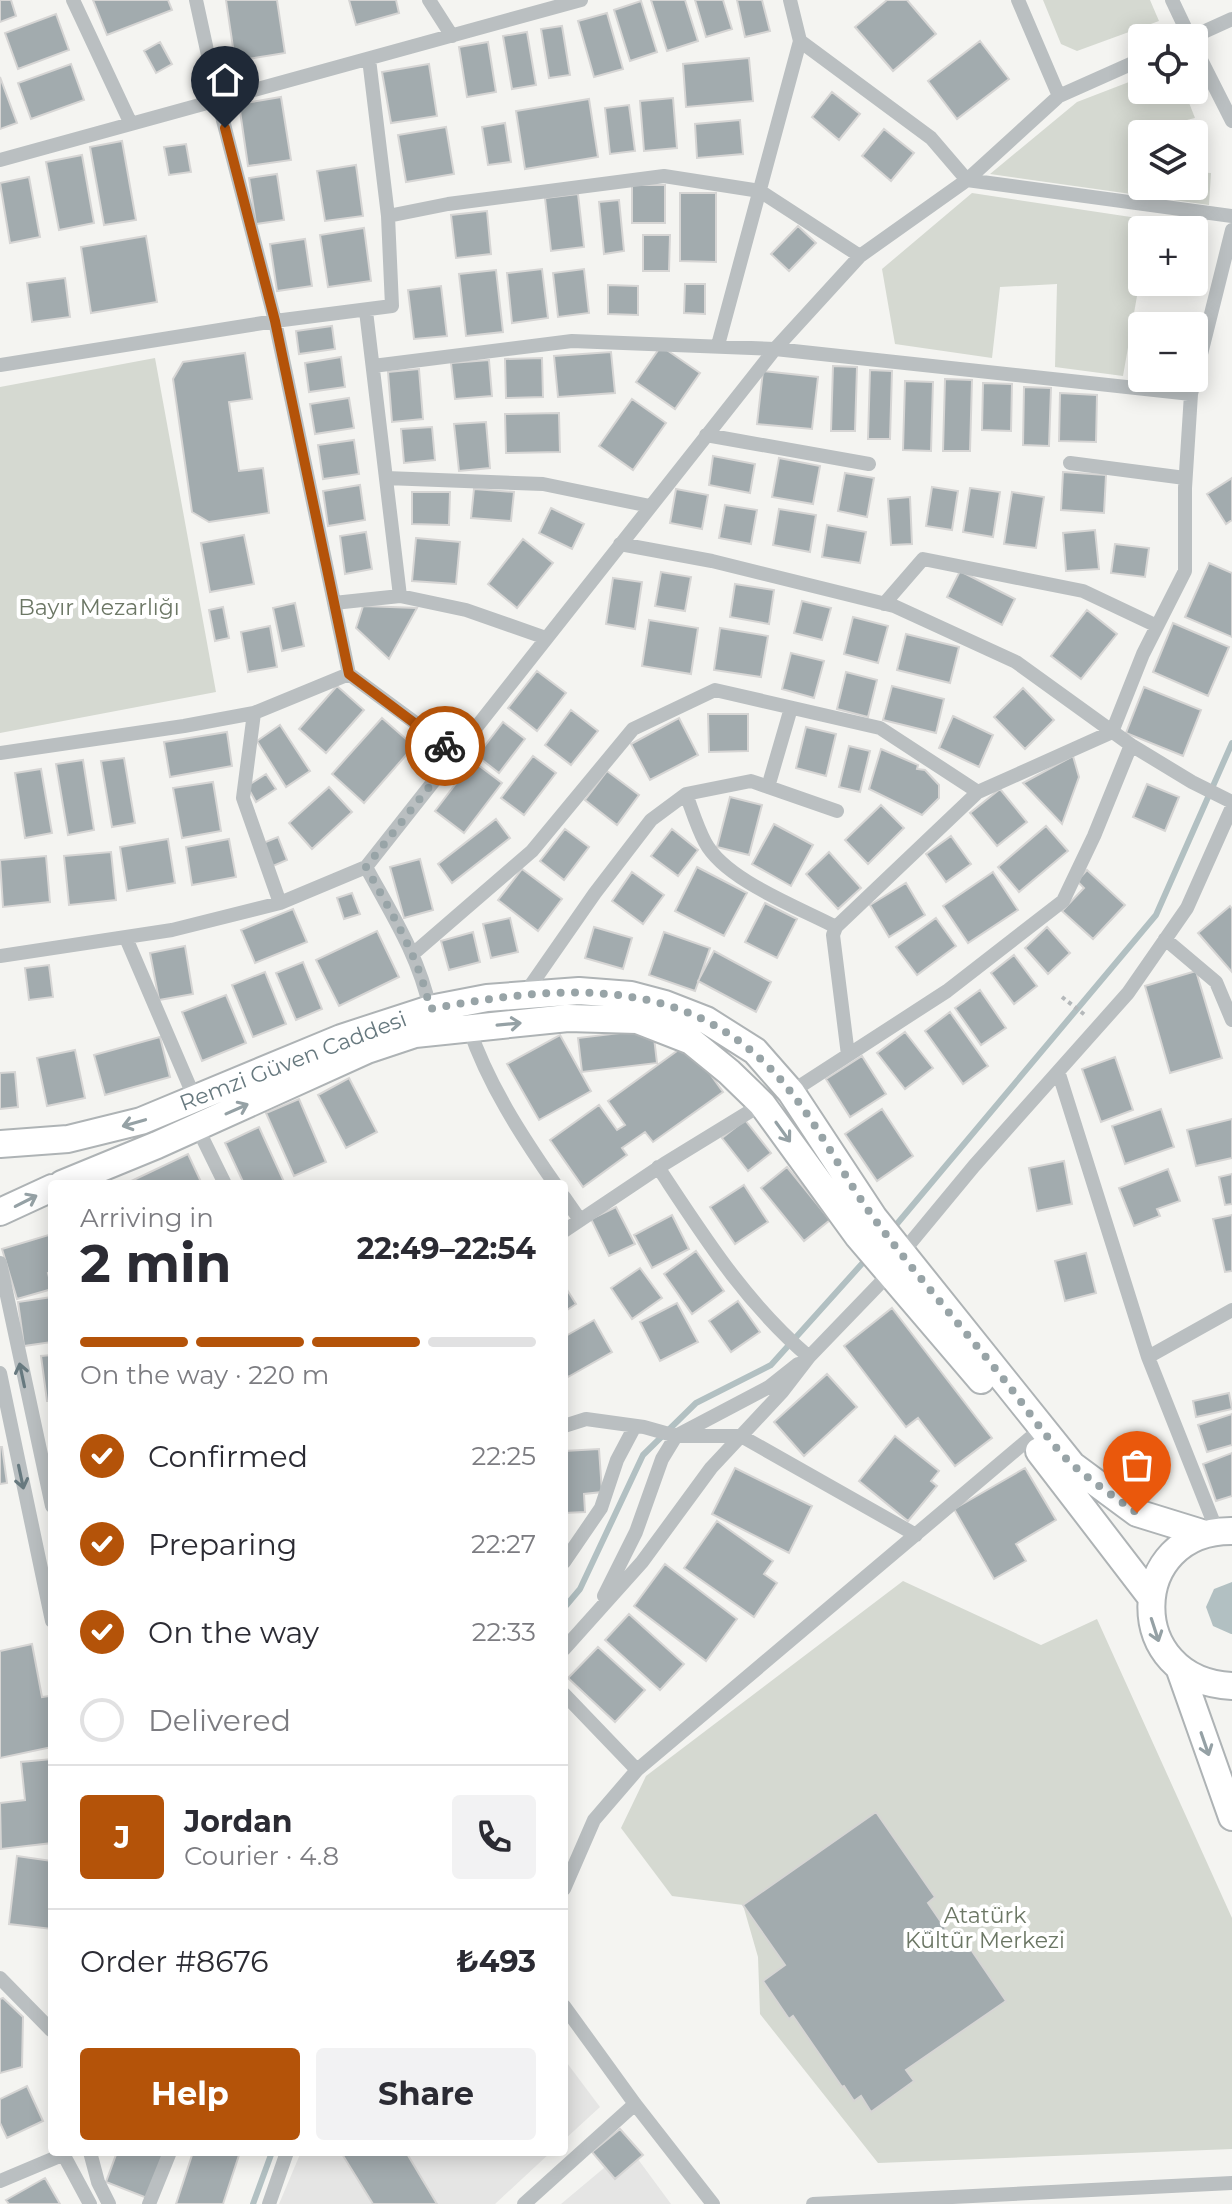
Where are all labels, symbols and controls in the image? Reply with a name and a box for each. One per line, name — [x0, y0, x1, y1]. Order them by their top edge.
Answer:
map controls — [1128, 24, 1208, 392]
button: locate — [1128, 24, 1208, 104]
pin — [191, 46, 259, 128]
icon: home — [203, 58, 247, 102]
button: layers — [1128, 120, 1208, 200]
button: + — [1128, 216, 1208, 296]
button: − — [1128, 312, 1208, 392]
park label: Bayır Mezarlığı — [18, 594, 180, 621]
courier — [405, 706, 485, 786]
icon: bike — [423, 724, 467, 768]
street label: Remzi Güven Caddesi — [176, 1005, 410, 1117]
one-way arrow — [495, 1016, 522, 1031]
one-way arrow — [224, 1101, 248, 1116]
one-way arrow — [121, 1116, 147, 1131]
one-way arrow — [774, 1120, 791, 1142]
one-way arrow — [14, 1193, 38, 1208]
text: Arriving in — [80, 1202, 214, 1234]
text: 22:49–22:54 — [357, 1230, 536, 1267]
text: 2 min — [80, 1232, 232, 1295]
text: On the way · 220 m — [80, 1359, 329, 1391]
one-way arrow — [14, 1363, 29, 1389]
pin — [1103, 1431, 1171, 1513]
icon: check — [80, 1434, 124, 1478]
text: Confirmed — [148, 1438, 308, 1475]
text: 22:25 — [471, 1440, 536, 1472]
icon: bag — [1115, 1443, 1159, 1487]
one-way arrow — [15, 1464, 30, 1489]
icon: check — [80, 1522, 124, 1566]
text: Preparing — [148, 1526, 297, 1563]
text: 22:27 — [471, 1528, 536, 1560]
icon: check — [80, 1610, 124, 1654]
text: On the way — [148, 1614, 319, 1651]
text: 22:33 — [472, 1616, 536, 1648]
one-way arrow — [1148, 1617, 1163, 1642]
text: Delivered — [148, 1702, 291, 1739]
one-way arrow — [1199, 1731, 1214, 1756]
button: phone — [452, 1795, 536, 1879]
text: Jordan — [184, 1803, 293, 1840]
text: J — [114, 1819, 130, 1856]
text: Courier · 4.8 — [184, 1840, 339, 1872]
park label: Atatürk Kültür Merkezi — [905, 1902, 1065, 1954]
text: Order #8676 — [80, 1943, 269, 1980]
text: ₺493 — [456, 1943, 536, 1980]
button: Help — [80, 2048, 300, 2140]
button: Share — [316, 2048, 536, 2140]

